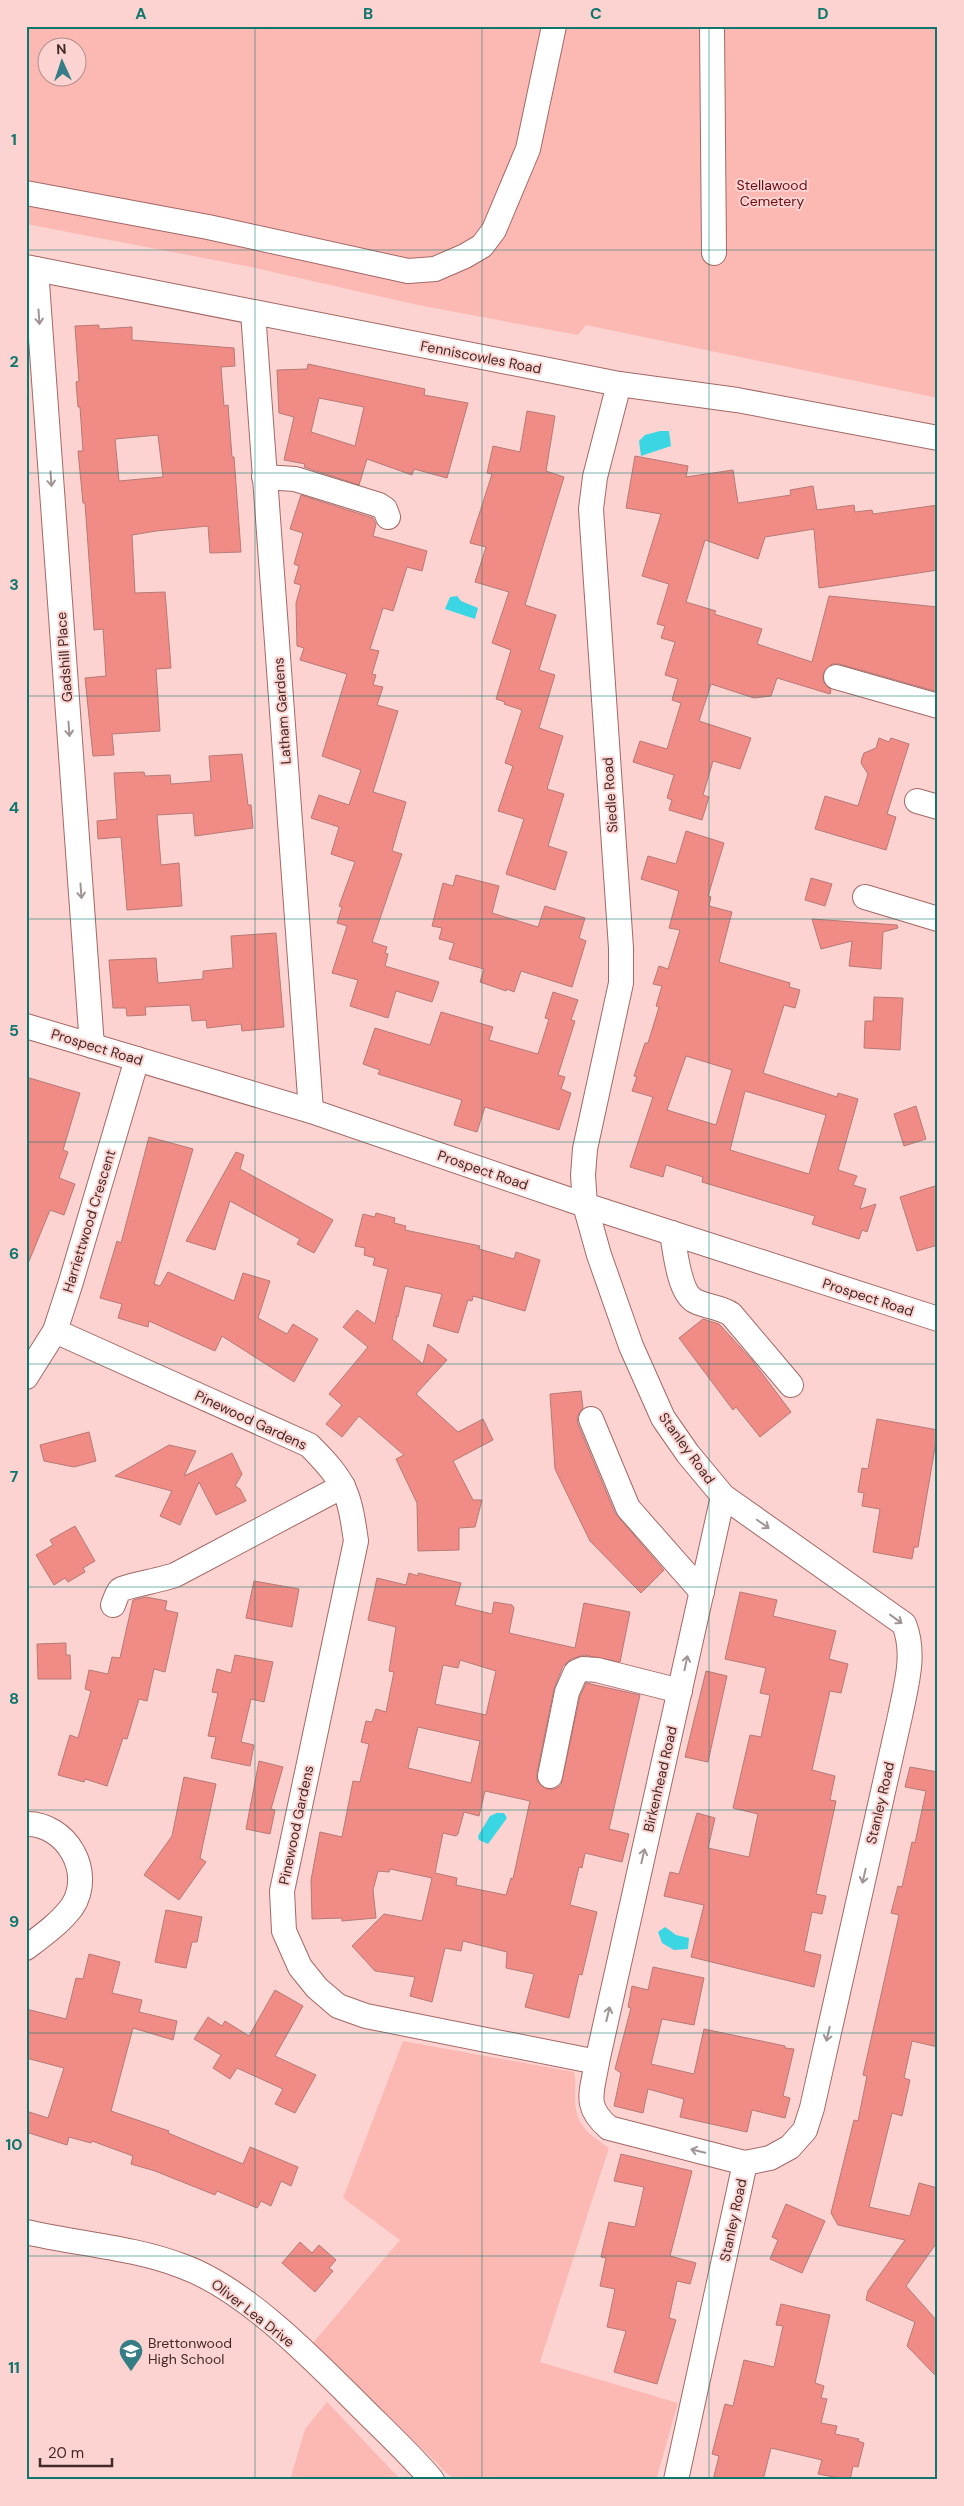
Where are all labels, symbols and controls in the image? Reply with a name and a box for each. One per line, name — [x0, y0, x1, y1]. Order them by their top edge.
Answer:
text: A — [135, 3, 147, 24]
text: B — [363, 3, 373, 24]
text: C — [590, 3, 602, 24]
text: D — [817, 3, 829, 24]
north arrow — [38, 38, 88, 88]
text: N — [56, 40, 67, 58]
text: 1 — [11, 129, 17, 150]
park label: Stellawood Cemetery — [737, 176, 807, 210]
one-way arrow — [35, 309, 44, 325]
street label: Fenniscowles Road — [419, 336, 543, 378]
text: 2 — [9, 351, 19, 372]
one-way arrow — [47, 471, 56, 487]
text: 3 — [9, 574, 19, 595]
street label: Gadshill Place — [52, 611, 76, 703]
street label: Latham Gardens — [269, 657, 295, 765]
one-way arrow — [65, 720, 74, 736]
street label: Siedle Road — [598, 757, 622, 833]
text: 4 — [9, 797, 19, 818]
one-way arrow — [76, 883, 86, 899]
text: 5 — [9, 1020, 19, 1041]
street label: Prospect Road — [49, 1025, 145, 1069]
street label: Prospect Road — [435, 1146, 531, 1194]
street label: Harriettwood Crescent — [59, 1147, 119, 1295]
text: 6 — [9, 1243, 19, 1264]
street label: Prospect Road — [820, 1274, 916, 1320]
street label: Pinewood Gardens — [192, 1386, 310, 1454]
street label: Stanley Road — [655, 1409, 719, 1487]
text: 7 — [10, 1466, 19, 1487]
one-way arrow — [756, 1519, 770, 1529]
one-way arrow — [889, 1613, 902, 1624]
one-way arrow — [682, 1655, 691, 1671]
text: 8 — [9, 1688, 19, 1709]
street label: Birkenhead Road — [639, 1724, 681, 1834]
street label: Stanley Road — [862, 1760, 898, 1846]
street label: Pinewood Gardens — [275, 1764, 317, 1886]
one-way arrow — [639, 1848, 648, 1864]
one-way arrow — [859, 1867, 868, 1883]
text: 9 — [9, 1911, 19, 1932]
one-way arrow — [603, 2007, 613, 2023]
one-way arrow — [823, 2026, 833, 2042]
text: 10 — [5, 2134, 23, 2155]
one-way arrow — [690, 2146, 706, 2155]
street label: Stanley Road — [715, 2177, 751, 2263]
street label: Oliver Lea Drive — [208, 2275, 298, 2351]
place label: Brettonwood High School — [148, 2334, 232, 2368]
school or university icon: Brettonwood High School — [118, 2338, 144, 2372]
text: 11 — [8, 2357, 20, 2378]
scale bar — [40, 2436, 112, 2468]
text: 20 m — [48, 2443, 84, 2463]

